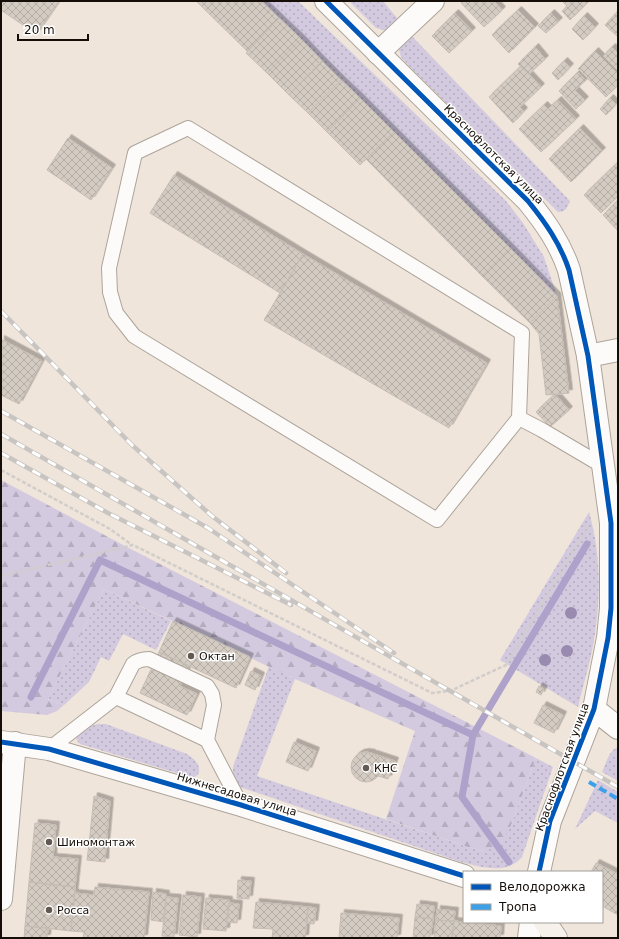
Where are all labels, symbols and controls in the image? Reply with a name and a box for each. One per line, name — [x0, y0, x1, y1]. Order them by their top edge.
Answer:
scale bar — [18, 16, 88, 42]
text: 20 m — [24, 23, 55, 37]
street label: Краснофлотская улица — [441, 102, 546, 207]
place label: Октан — [199, 650, 235, 663]
marker: Октан — [186, 651, 196, 661]
street label: Краснофлотская улица — [533, 701, 592, 833]
place label: КНС — [374, 762, 398, 775]
marker: КНС — [361, 763, 371, 773]
street label: Нижнесадовая улица — [175, 770, 298, 819]
place label: Шиномонтаж — [57, 836, 135, 849]
marker: Шиномонтаж — [44, 837, 54, 847]
legend — [463, 871, 603, 923]
text: Велодорожка — [499, 880, 586, 894]
text: Тропа — [498, 900, 537, 914]
place label: Росса — [57, 904, 89, 917]
marker: Росса — [44, 905, 54, 915]

